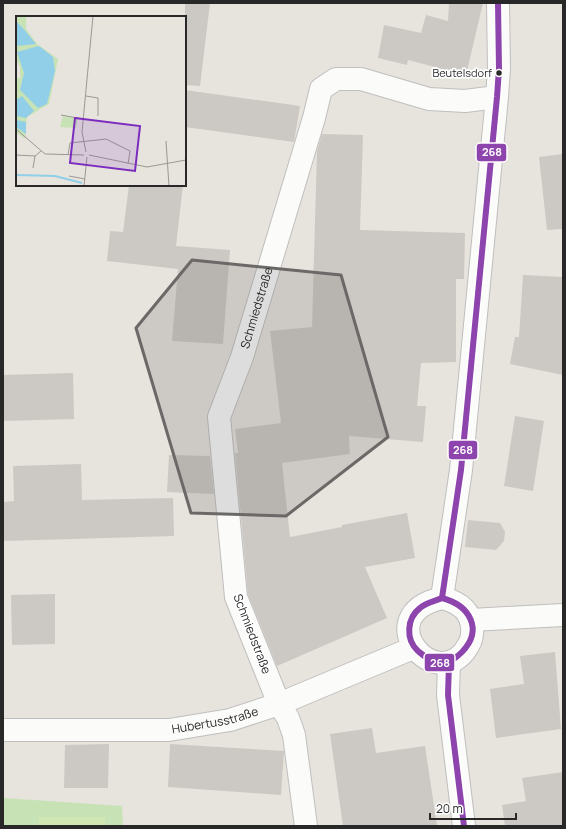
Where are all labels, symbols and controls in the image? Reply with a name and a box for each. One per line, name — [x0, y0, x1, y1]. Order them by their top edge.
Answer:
inset map — [16, 16, 186, 186]
place label: Beutelsdorf — [432, 65, 492, 80]
marker: Beutelsdorf — [494, 68, 504, 78]
line badge: 268 — [476, 143, 507, 162]
text: 268 — [482, 144, 502, 159]
street label: Schmiedstraße — [236, 265, 277, 351]
line badge: 268 — [448, 440, 478, 460]
text: 268 — [453, 442, 473, 457]
street label: Schmiedstraße — [229, 591, 276, 676]
line badge: 268 — [424, 653, 455, 672]
text: 268 — [430, 655, 450, 670]
street label: Hubertusstraße — [170, 702, 260, 737]
scale bar — [430, 795, 516, 821]
text: 20 m — [436, 800, 463, 817]

